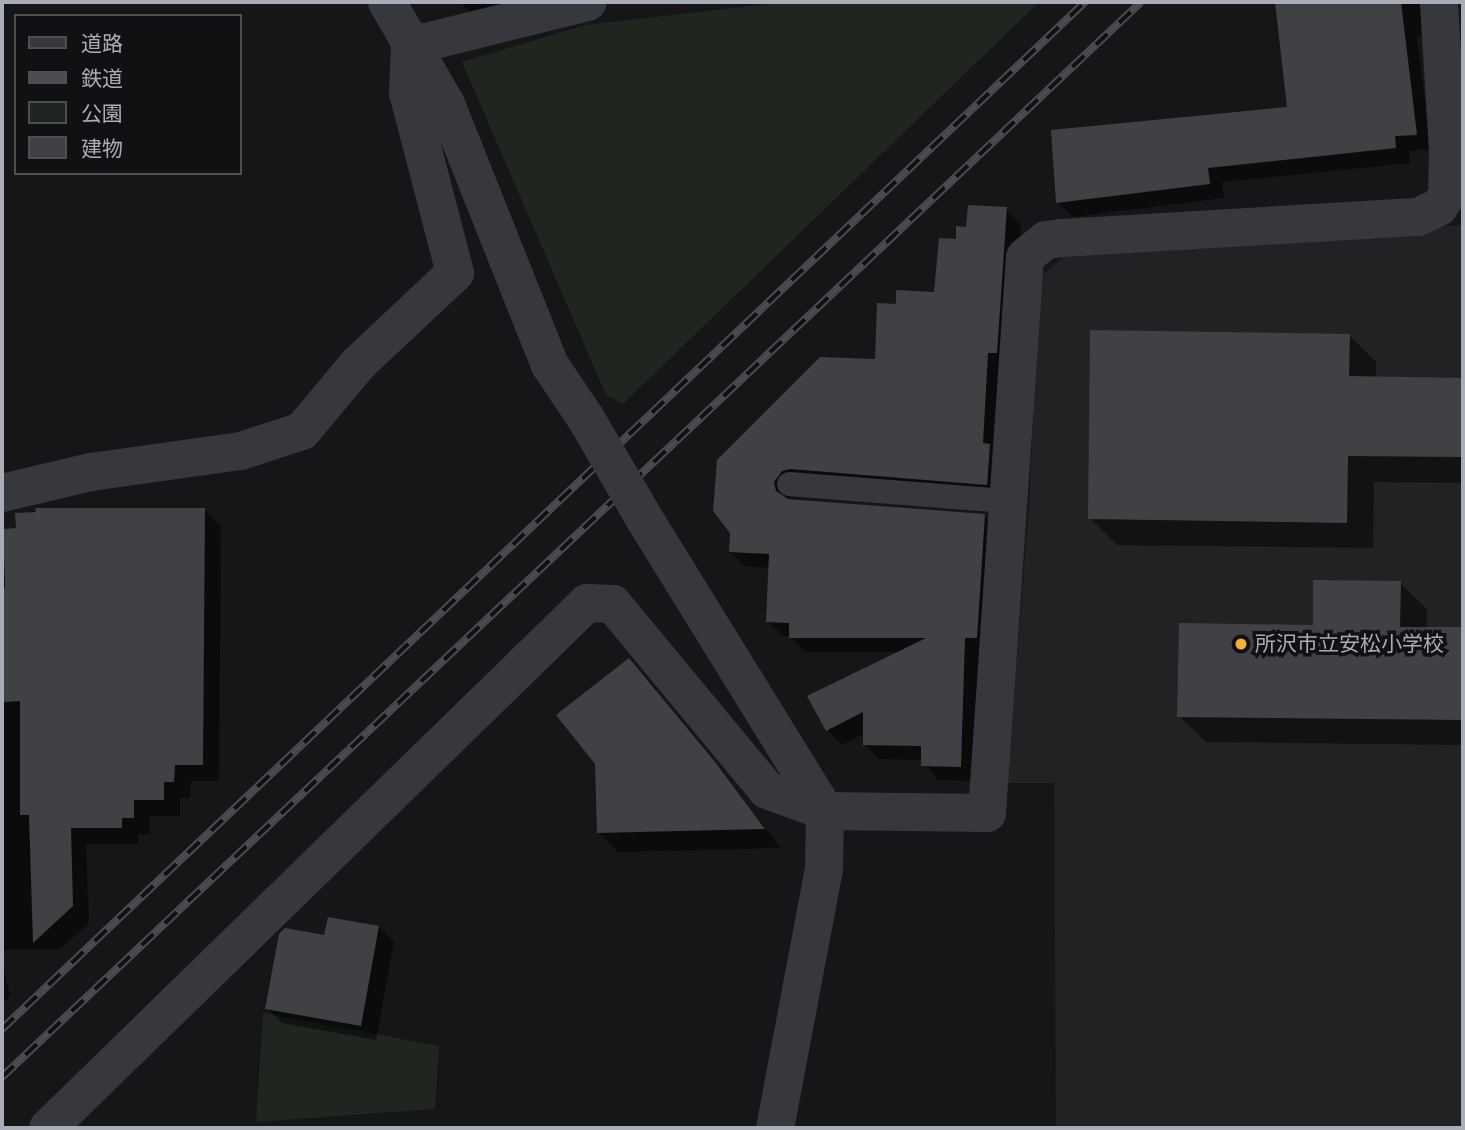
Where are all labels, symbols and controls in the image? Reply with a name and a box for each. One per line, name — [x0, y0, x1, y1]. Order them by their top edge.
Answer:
legend — [14, 14, 242, 175]
text: 道路 — [81, 29, 123, 58]
text: 鉄道 — [81, 64, 123, 93]
text: 公園 — [81, 99, 123, 128]
text: 建物 — [81, 134, 123, 163]
place label: 所沢市立安松小学校 — [1255, 631, 1444, 657]
marker: 所沢市立安松小学校 — [1233, 636, 1249, 652]

